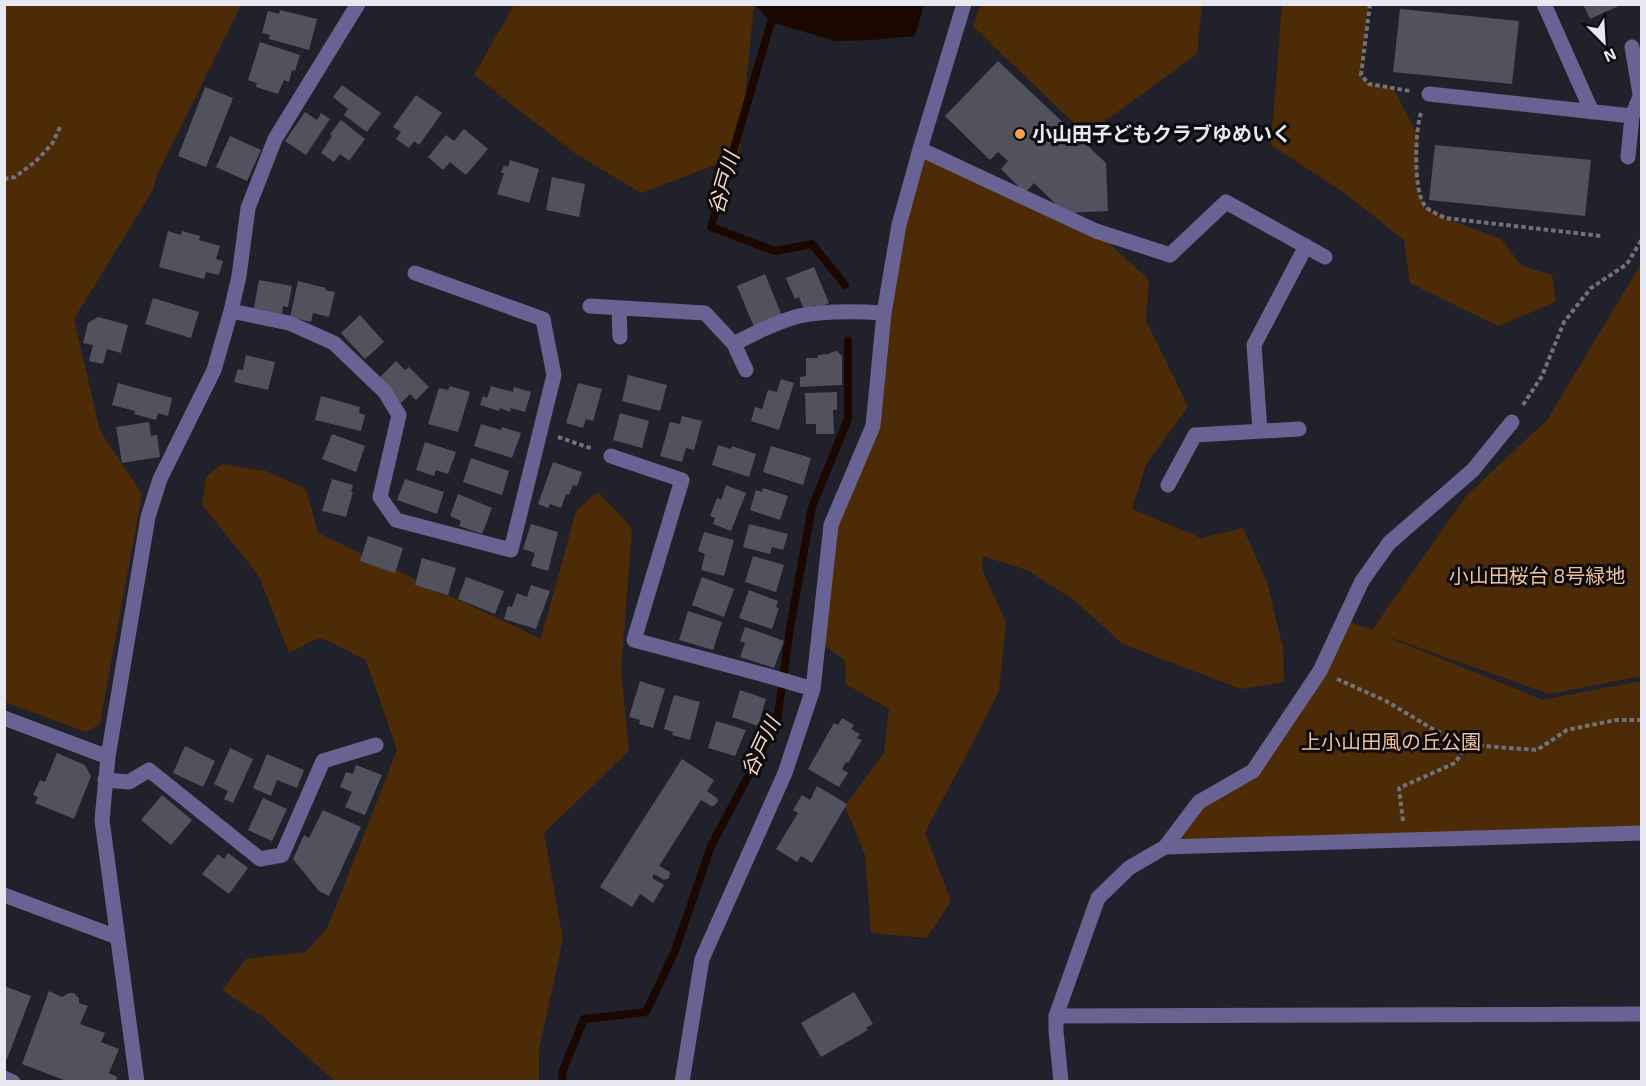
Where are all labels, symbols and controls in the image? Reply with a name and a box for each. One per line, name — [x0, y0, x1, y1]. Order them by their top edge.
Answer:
north arrow — [1574, 12, 1634, 72]
text: N — [1601, 45, 1619, 67]
place label: 小山田子どもクラブゆめいく — [1032, 121, 1292, 145]
marker: 小山田子どもクラブゆめいく — [1013, 127, 1027, 141]
water label: 谷戸川 — [702, 147, 744, 216]
park label: 小山田桜台 8号緑地 — [1449, 563, 1625, 587]
water label: 谷戸川 — [735, 711, 785, 780]
park label: 上小山田風の丘公園 — [1301, 729, 1481, 753]

